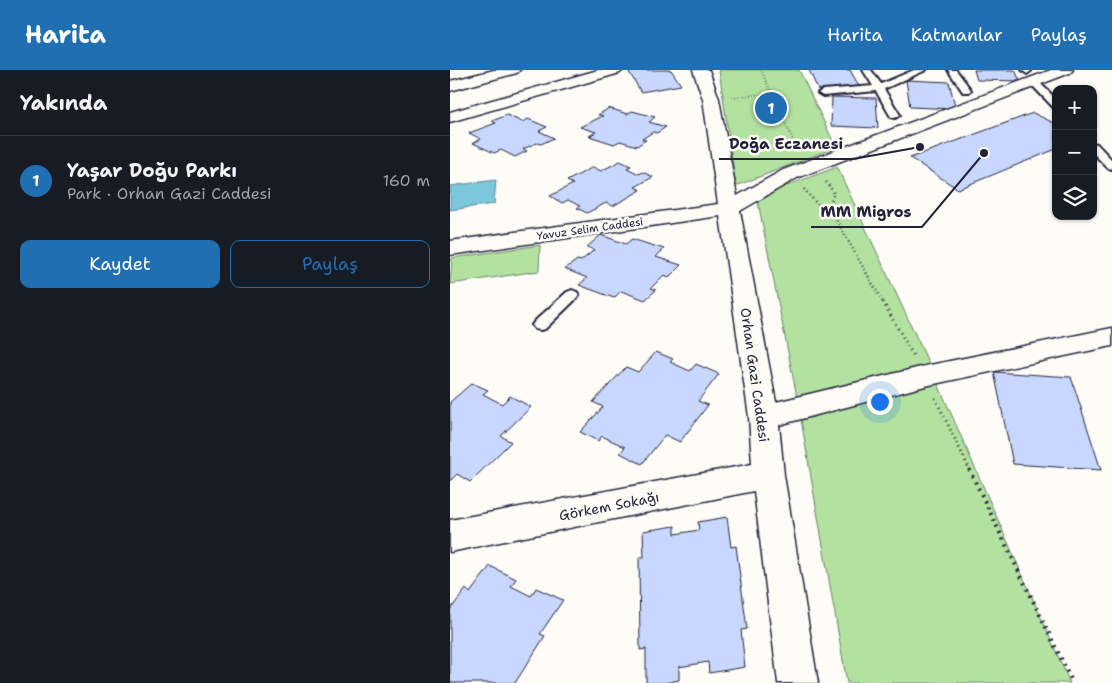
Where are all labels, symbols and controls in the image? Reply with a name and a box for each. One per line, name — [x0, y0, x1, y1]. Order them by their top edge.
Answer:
text: Harita — [25, 19, 106, 51]
text: Harita — [827, 23, 883, 47]
text: Katmanlar — [911, 23, 1003, 47]
text: Paylaş — [1031, 23, 1087, 47]
map controls — [1052, 85, 1097, 220]
button: + — [1052, 85, 1097, 130]
text: Yakında — [20, 89, 107, 117]
pin: 1 — [755, 89, 787, 127]
callout: Doğa Eczanesi — [719, 129, 853, 159]
button: − — [1052, 130, 1097, 175]
text: Doğa Eczanesi — [729, 134, 843, 154]
text: Yaşar Doğu Parkı — [67, 158, 237, 183]
text: 1 — [32, 170, 40, 191]
text: 160 m — [383, 170, 430, 191]
button: layers — [1052, 175, 1097, 220]
text: Park · Orhan Gazi Caddesi — [67, 183, 272, 204]
callout: MM Migros — [811, 197, 922, 227]
text: MM Migros — [821, 202, 911, 222]
street label: Yavuz Selim Caddesi — [536, 214, 644, 244]
button: Kaydet — [20, 240, 220, 288]
button: Paylaş — [230, 240, 430, 288]
street label: Orhan Gazi Caddesi — [737, 307, 773, 443]
your location — [867, 389, 893, 415]
street label: Görkem Sokağı — [557, 487, 661, 525]

